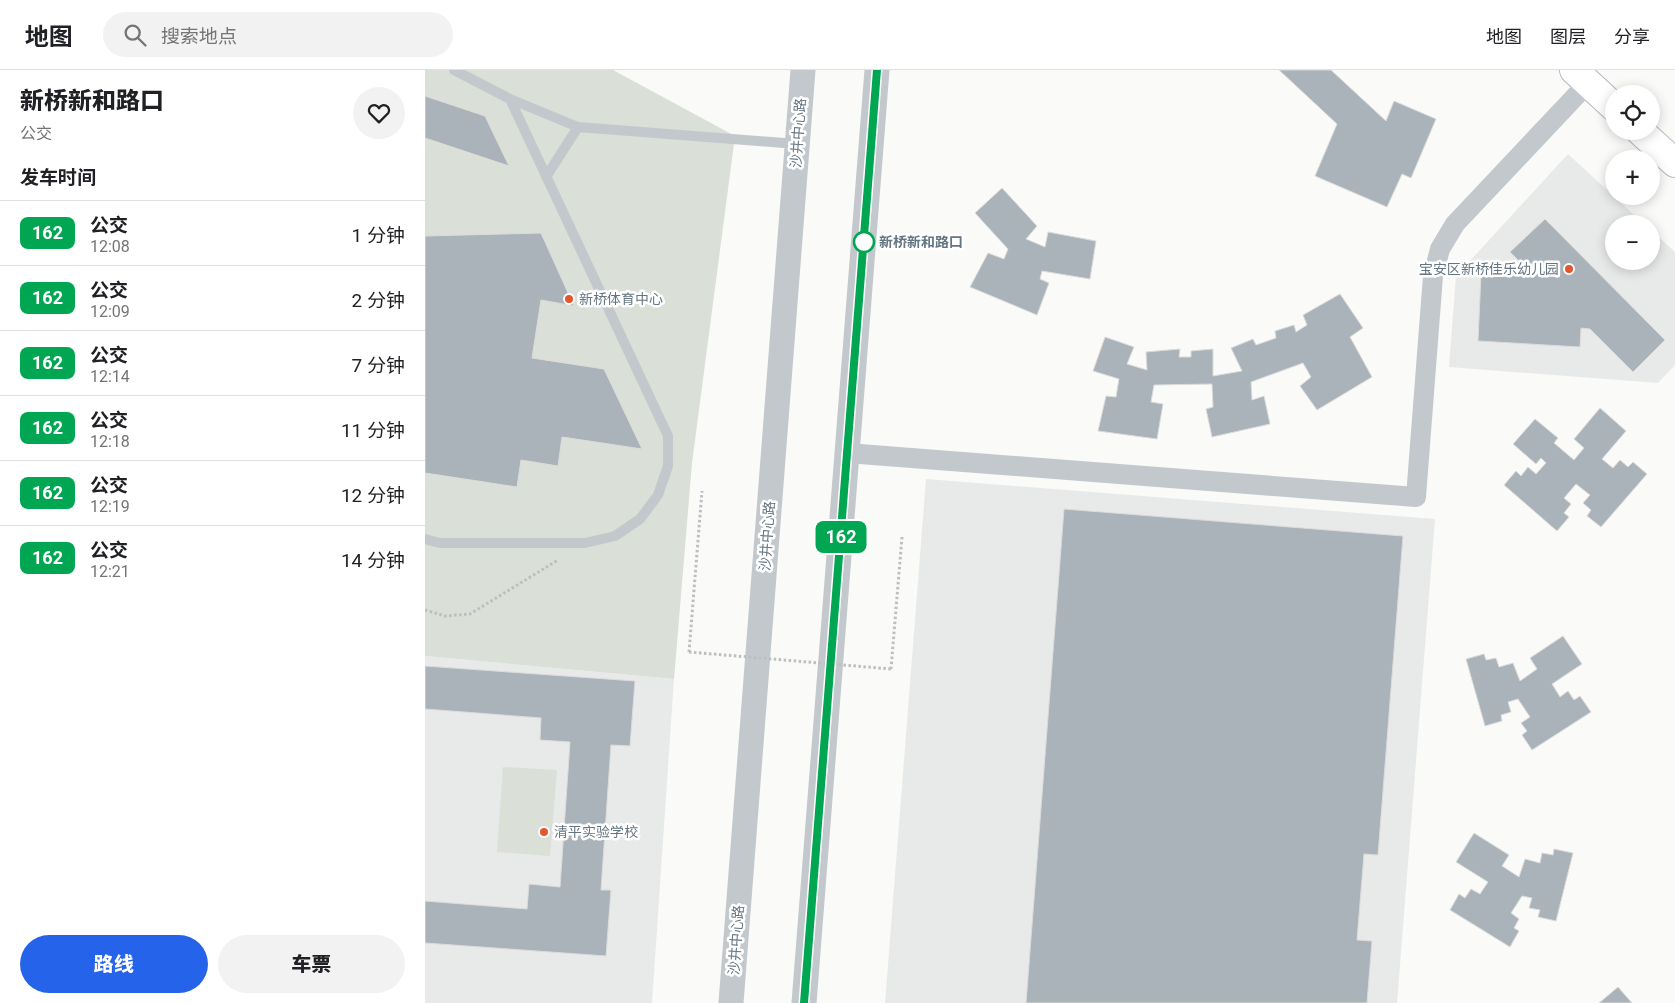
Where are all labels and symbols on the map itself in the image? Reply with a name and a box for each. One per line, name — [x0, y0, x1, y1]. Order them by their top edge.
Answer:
street label: 沙井中心路 — [788, 98, 808, 168]
marker: 新桥新和路口 — [853, 231, 875, 253]
place label: 新桥新和路口 — [879, 234, 963, 250]
place label: 宝安区新桥佳乐幼儿园 — [1419, 261, 1559, 277]
marker: 宝安区新桥佳乐幼儿园 — [1563, 263, 1575, 275]
place label: 新桥体育中心 — [579, 291, 663, 307]
marker: 新桥体育中心 — [563, 293, 575, 305]
street label: 沙井中心路 — [757, 501, 777, 571]
line badge: 162 — [812, 521, 870, 553]
place label: 清平实验学校 — [554, 824, 638, 840]
marker: 清平实验学校 — [538, 826, 550, 838]
street label: 沙井中心路 — [726, 905, 746, 975]

